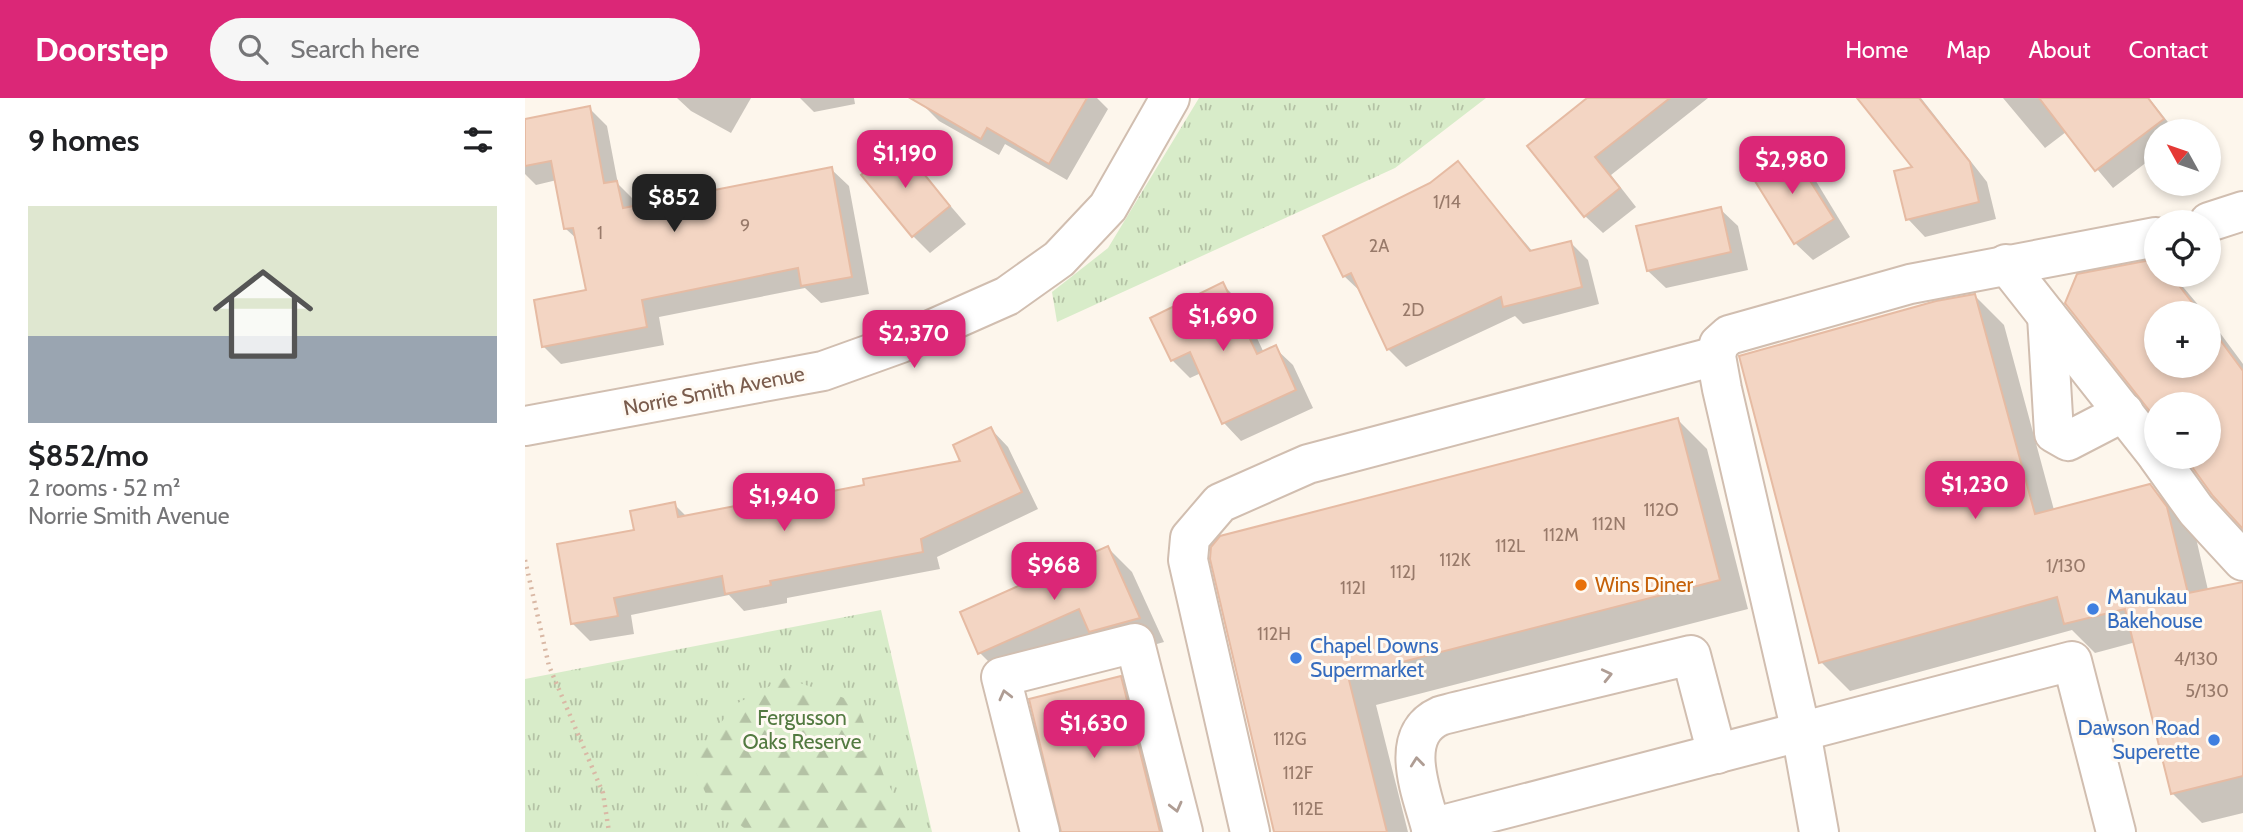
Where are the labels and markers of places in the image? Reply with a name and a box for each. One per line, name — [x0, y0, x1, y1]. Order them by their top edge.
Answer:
pin: $1,190 — [848, 130, 962, 190]
pin: $2,980 — [1735, 136, 1849, 196]
pin: $852 — [633, 174, 715, 234]
pin: $1,690 — [1166, 294, 1280, 353]
pin: $2,370 — [857, 310, 971, 370]
pin: $1,230 — [1918, 462, 2032, 521]
pin: $1,940 — [727, 474, 841, 533]
pin: $968 — [1013, 542, 1095, 602]
place label: Wins Diner — [1595, 572, 1693, 597]
marker: Wins Diner — [1573, 577, 1589, 593]
place label: Manukau Bakehouse — [2107, 584, 2203, 633]
marker: Manukau Bakehouse — [2085, 601, 2101, 617]
place label: Chapel Downs Supermarket — [1310, 633, 1439, 682]
marker: Chapel Downs Supermarket — [1288, 650, 1304, 666]
pin: $1,630 — [1037, 700, 1151, 760]
place label: Dawson Road Superette — [2078, 715, 2200, 764]
marker: Dawson Road Superette — [2206, 732, 2222, 748]

